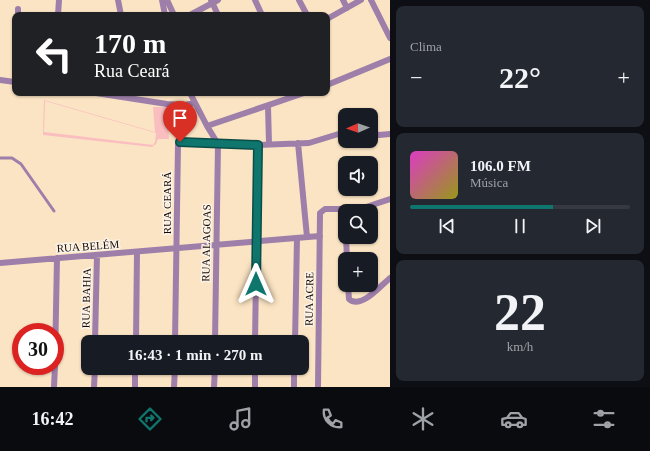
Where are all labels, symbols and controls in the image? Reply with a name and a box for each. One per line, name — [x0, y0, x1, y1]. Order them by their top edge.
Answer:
icon: left — [28, 28, 80, 80]
text: 170 m — [94, 28, 166, 59]
text: Clima — [410, 39, 442, 54]
text: Rua Ceará — [94, 61, 169, 81]
text: 22° — [499, 61, 541, 94]
text: − — [410, 65, 422, 90]
text: + — [618, 65, 630, 90]
pin — [163, 101, 197, 142]
icon: arrive — [169, 107, 191, 129]
north arrow — [338, 108, 378, 148]
map controls — [338, 108, 378, 292]
button: sound — [338, 156, 378, 196]
text: 106.0 FM — [470, 158, 531, 174]
street label: RUA CEARÁ — [161, 172, 173, 234]
text: Música — [470, 175, 508, 190]
street label: RUA ALAGOAS — [199, 204, 213, 282]
button: search — [338, 204, 378, 244]
icon: previous — [436, 215, 458, 237]
icon: pause — [509, 215, 531, 237]
icon: next — [582, 215, 604, 237]
street label: RUA BELÉM — [56, 238, 120, 254]
button: + — [338, 252, 378, 292]
position arrow — [235, 263, 277, 305]
street label: RUA BAHIA — [79, 268, 93, 328]
street label: RUA ACRE — [303, 272, 315, 326]
text: 22 — [494, 284, 546, 341]
speed limit sign: 30 — [12, 323, 64, 375]
text: km/h — [507, 339, 533, 354]
text: 16:43 · 1 min · 270 m — [128, 347, 263, 363]
icon: directions — [136, 405, 164, 433]
icon: music — [227, 405, 255, 433]
icon: phone — [318, 405, 346, 433]
icon: climate — [409, 405, 437, 433]
icon: car — [500, 405, 528, 433]
icon: filters — [590, 405, 618, 433]
text: 16:42 — [31, 409, 73, 429]

